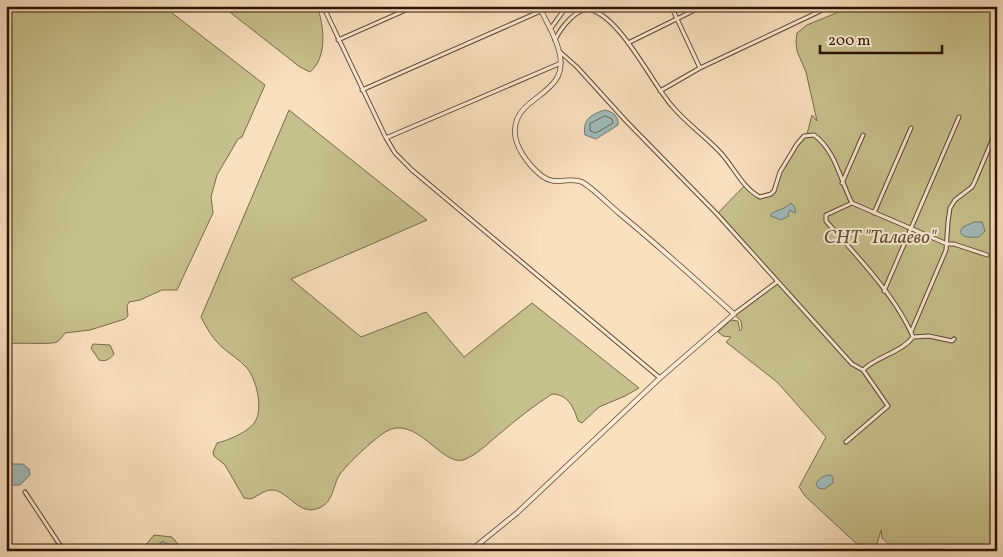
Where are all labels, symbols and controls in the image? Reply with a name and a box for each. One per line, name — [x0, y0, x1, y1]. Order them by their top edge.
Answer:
scale bar — [820, 22, 943, 54]
text: 200 m — [828, 31, 871, 52]
park label: СНТ "Талаево" — [824, 225, 937, 251]

